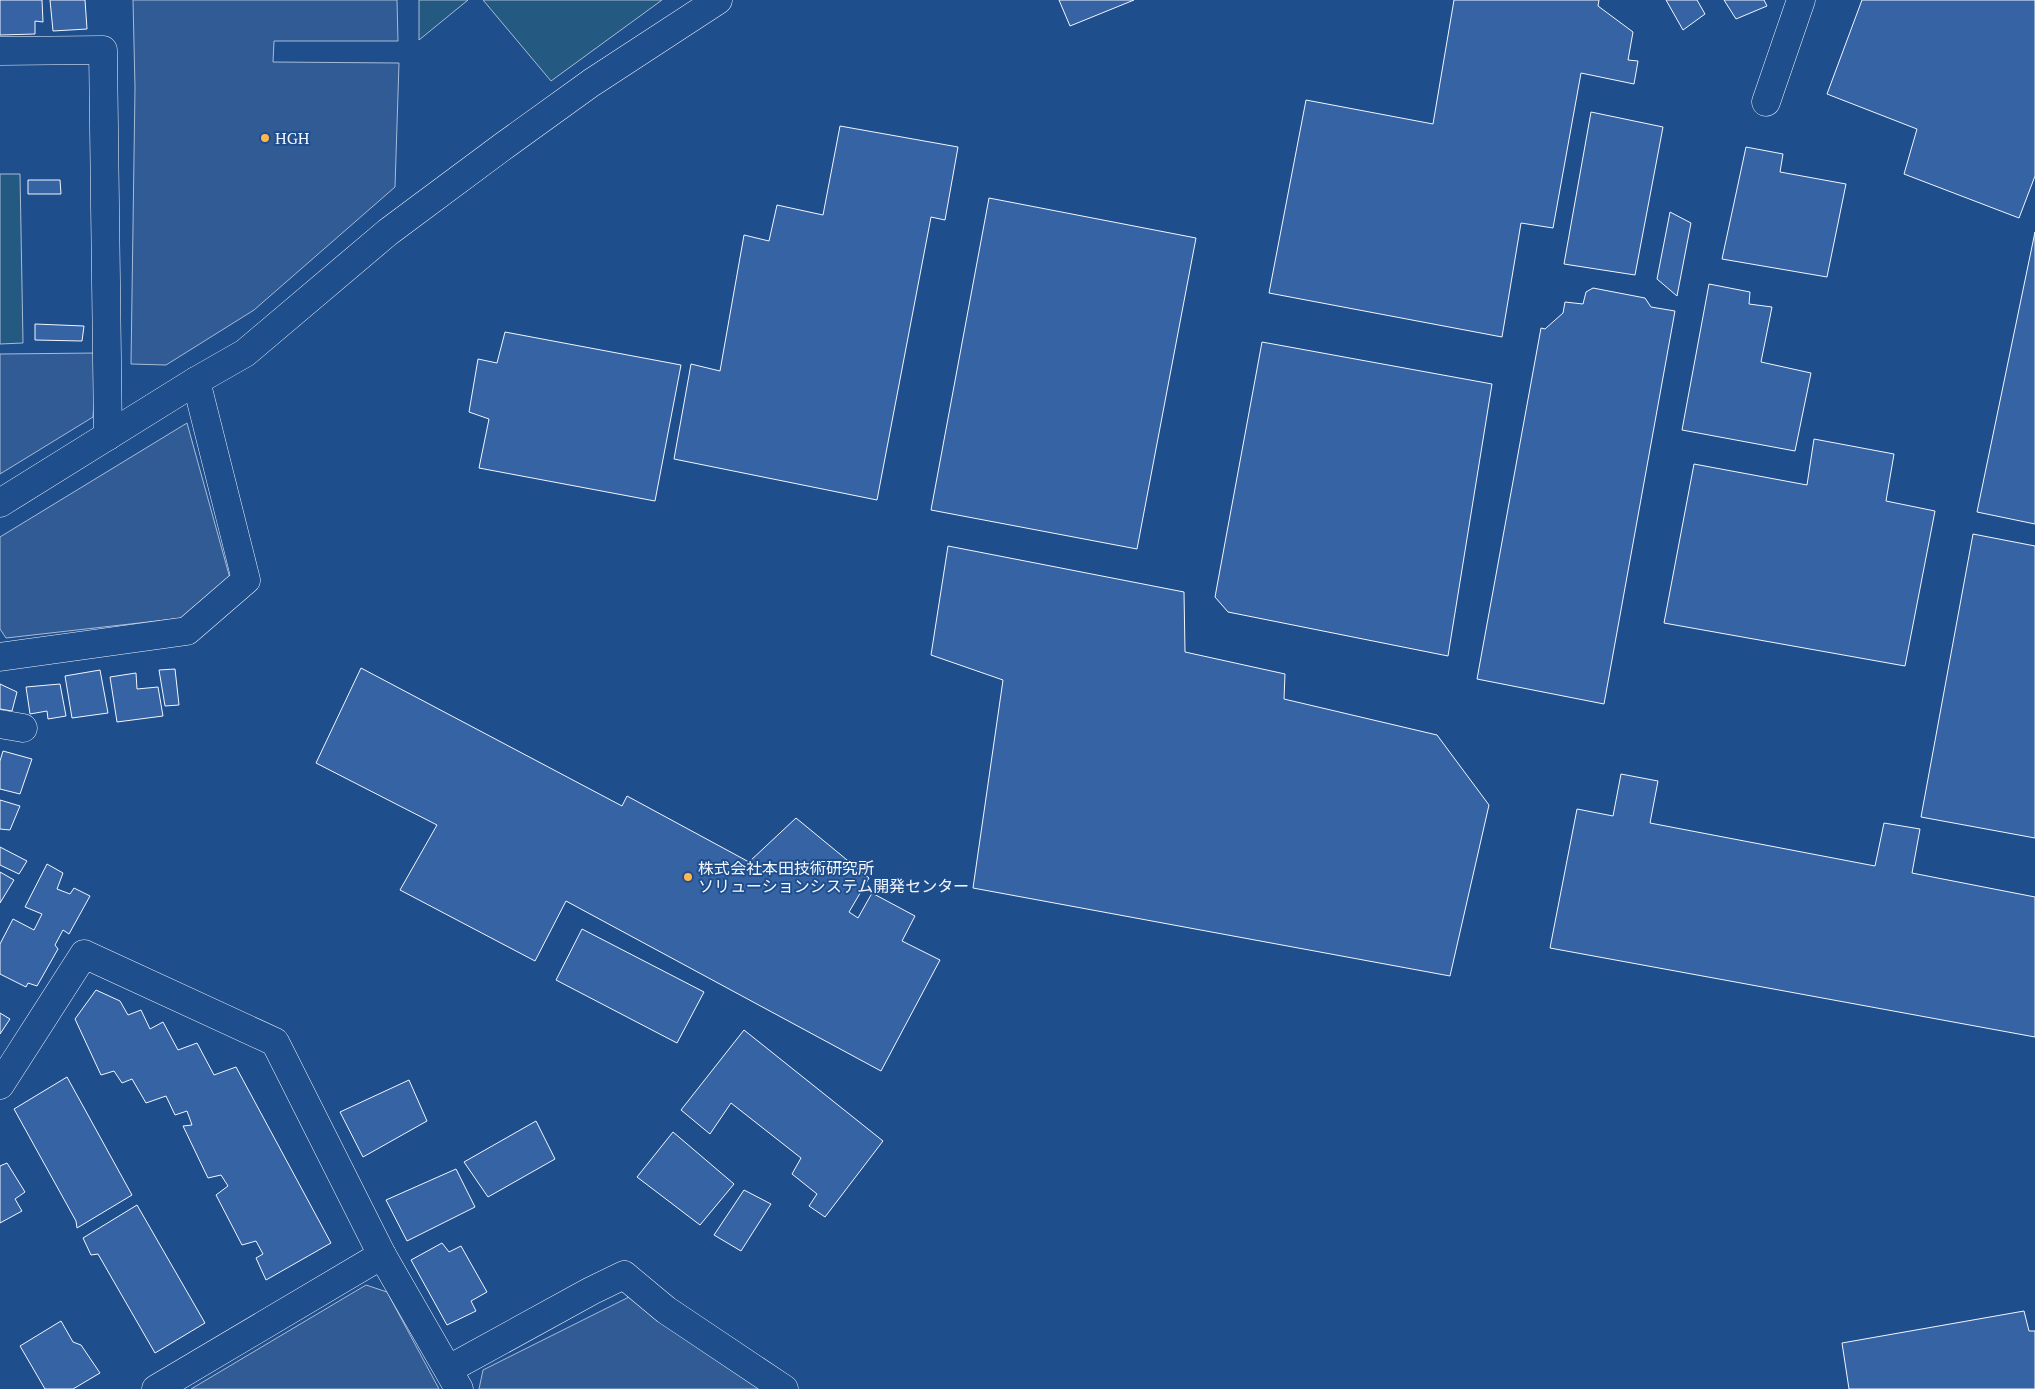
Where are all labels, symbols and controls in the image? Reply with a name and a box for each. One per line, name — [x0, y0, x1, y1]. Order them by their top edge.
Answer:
place label: HGH — [275, 127, 310, 149]
marker: HGH — [259, 132, 271, 144]
place label: 株式会社本田技術研究所 ソリューションシステム開発センター — [698, 857, 969, 897]
marker: 株式会社本田技術研究所 ソリューションシステム開発センター — [682, 871, 694, 883]

